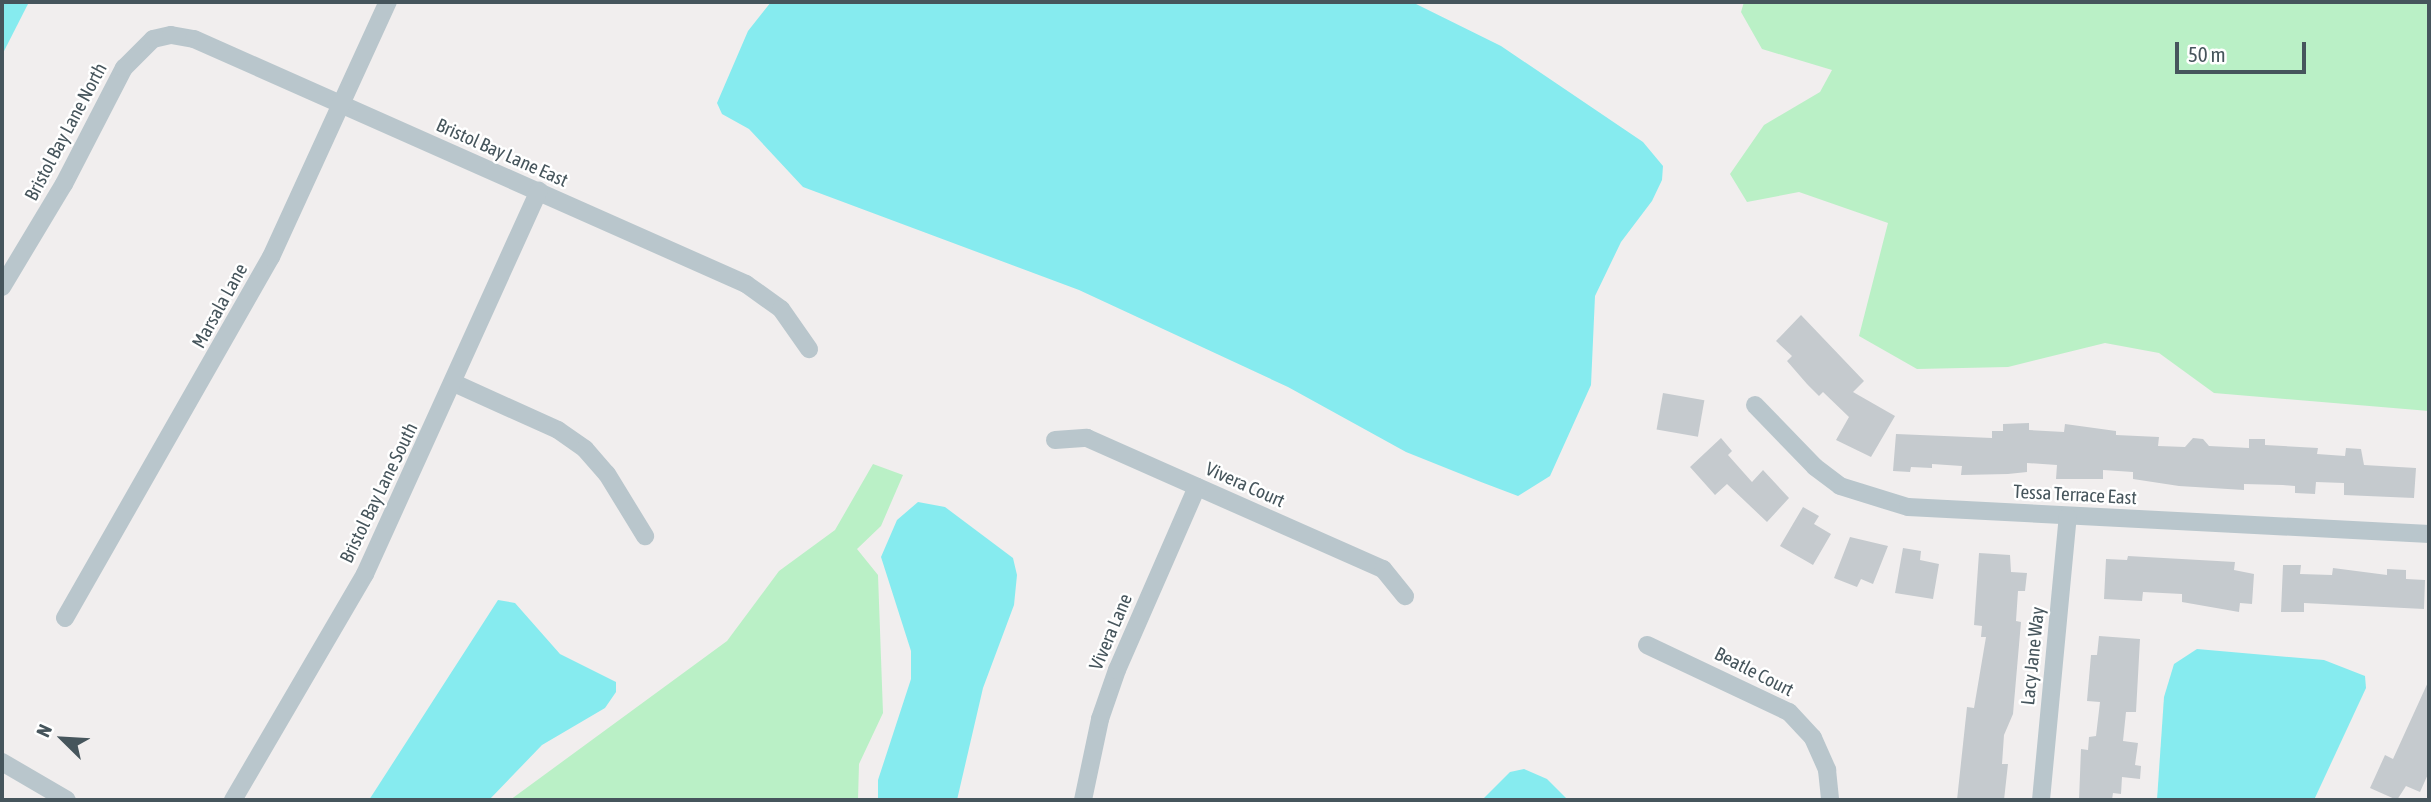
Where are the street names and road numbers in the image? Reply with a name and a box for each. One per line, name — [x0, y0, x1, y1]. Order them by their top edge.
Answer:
street label: Bristol Bay Lane North — [20, 59, 112, 205]
street label: Bristol Bay Lane East — [433, 114, 571, 192]
street label: Marsala Lane — [187, 260, 253, 352]
street label: Bristol Bay Lane South — [335, 419, 423, 567]
street label: Vivera Court — [1202, 457, 1288, 513]
street label: Tessa Terrace East — [2013, 480, 2137, 510]
street label: Vivera Lane — [1085, 590, 1137, 674]
street label: Lacy Jane Way — [2016, 606, 2050, 706]
street label: Beatle Court — [1711, 642, 1797, 702]

